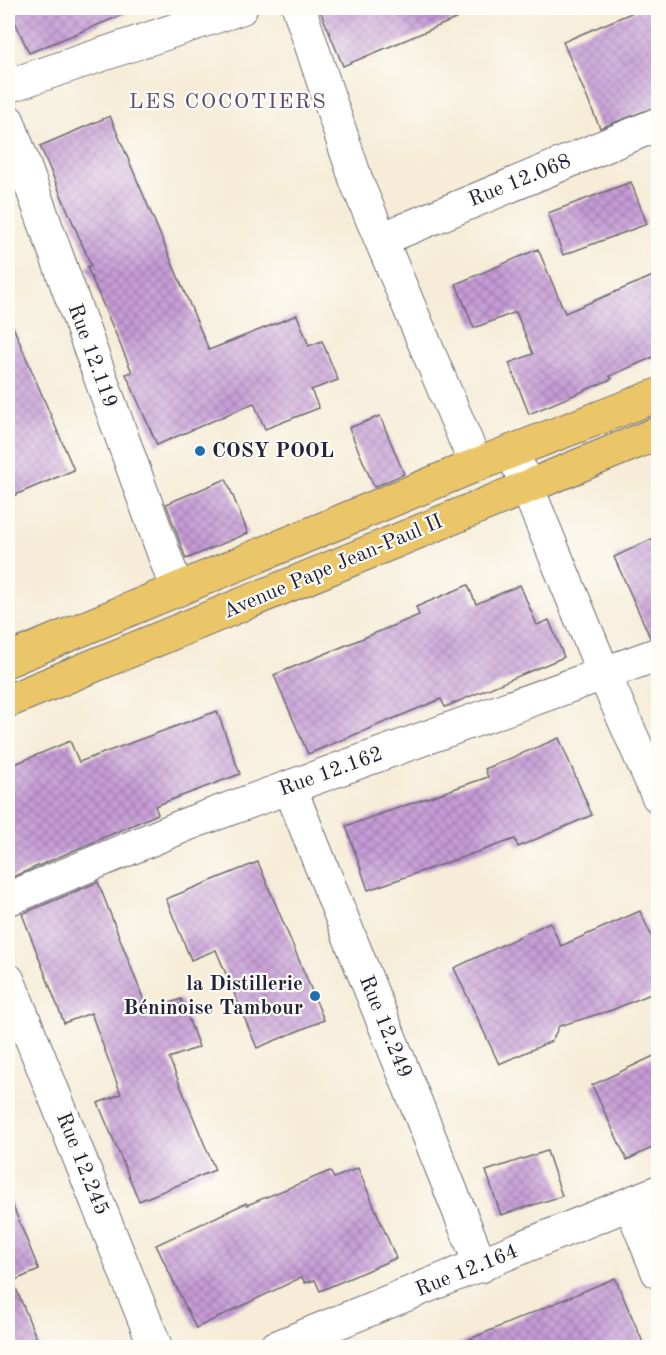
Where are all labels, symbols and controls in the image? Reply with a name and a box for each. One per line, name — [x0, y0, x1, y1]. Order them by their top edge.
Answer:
district label: LES COCOTIERS — [129, 91, 327, 113]
street label: Rue 12.068 — [466, 151, 574, 211]
street label: Rue 12.119 — [64, 301, 120, 411]
place label: COSY POOL — [212, 441, 334, 462]
marker: COSY POOL — [193, 444, 207, 458]
street label: Avenue Pape Jean-Paul II — [220, 511, 446, 623]
street label: Rue 12.162 — [276, 744, 386, 800]
street label: Rue 12.249 — [355, 973, 415, 1081]
place label: la Distillerie Béninoise Tambour — [123, 974, 303, 1019]
marker: la Distillerie Béninoise Tambour — [308, 989, 322, 1003]
street label: Rue 12.245 — [52, 1110, 112, 1218]
street label: Rue 12.164 — [413, 1241, 521, 1301]

